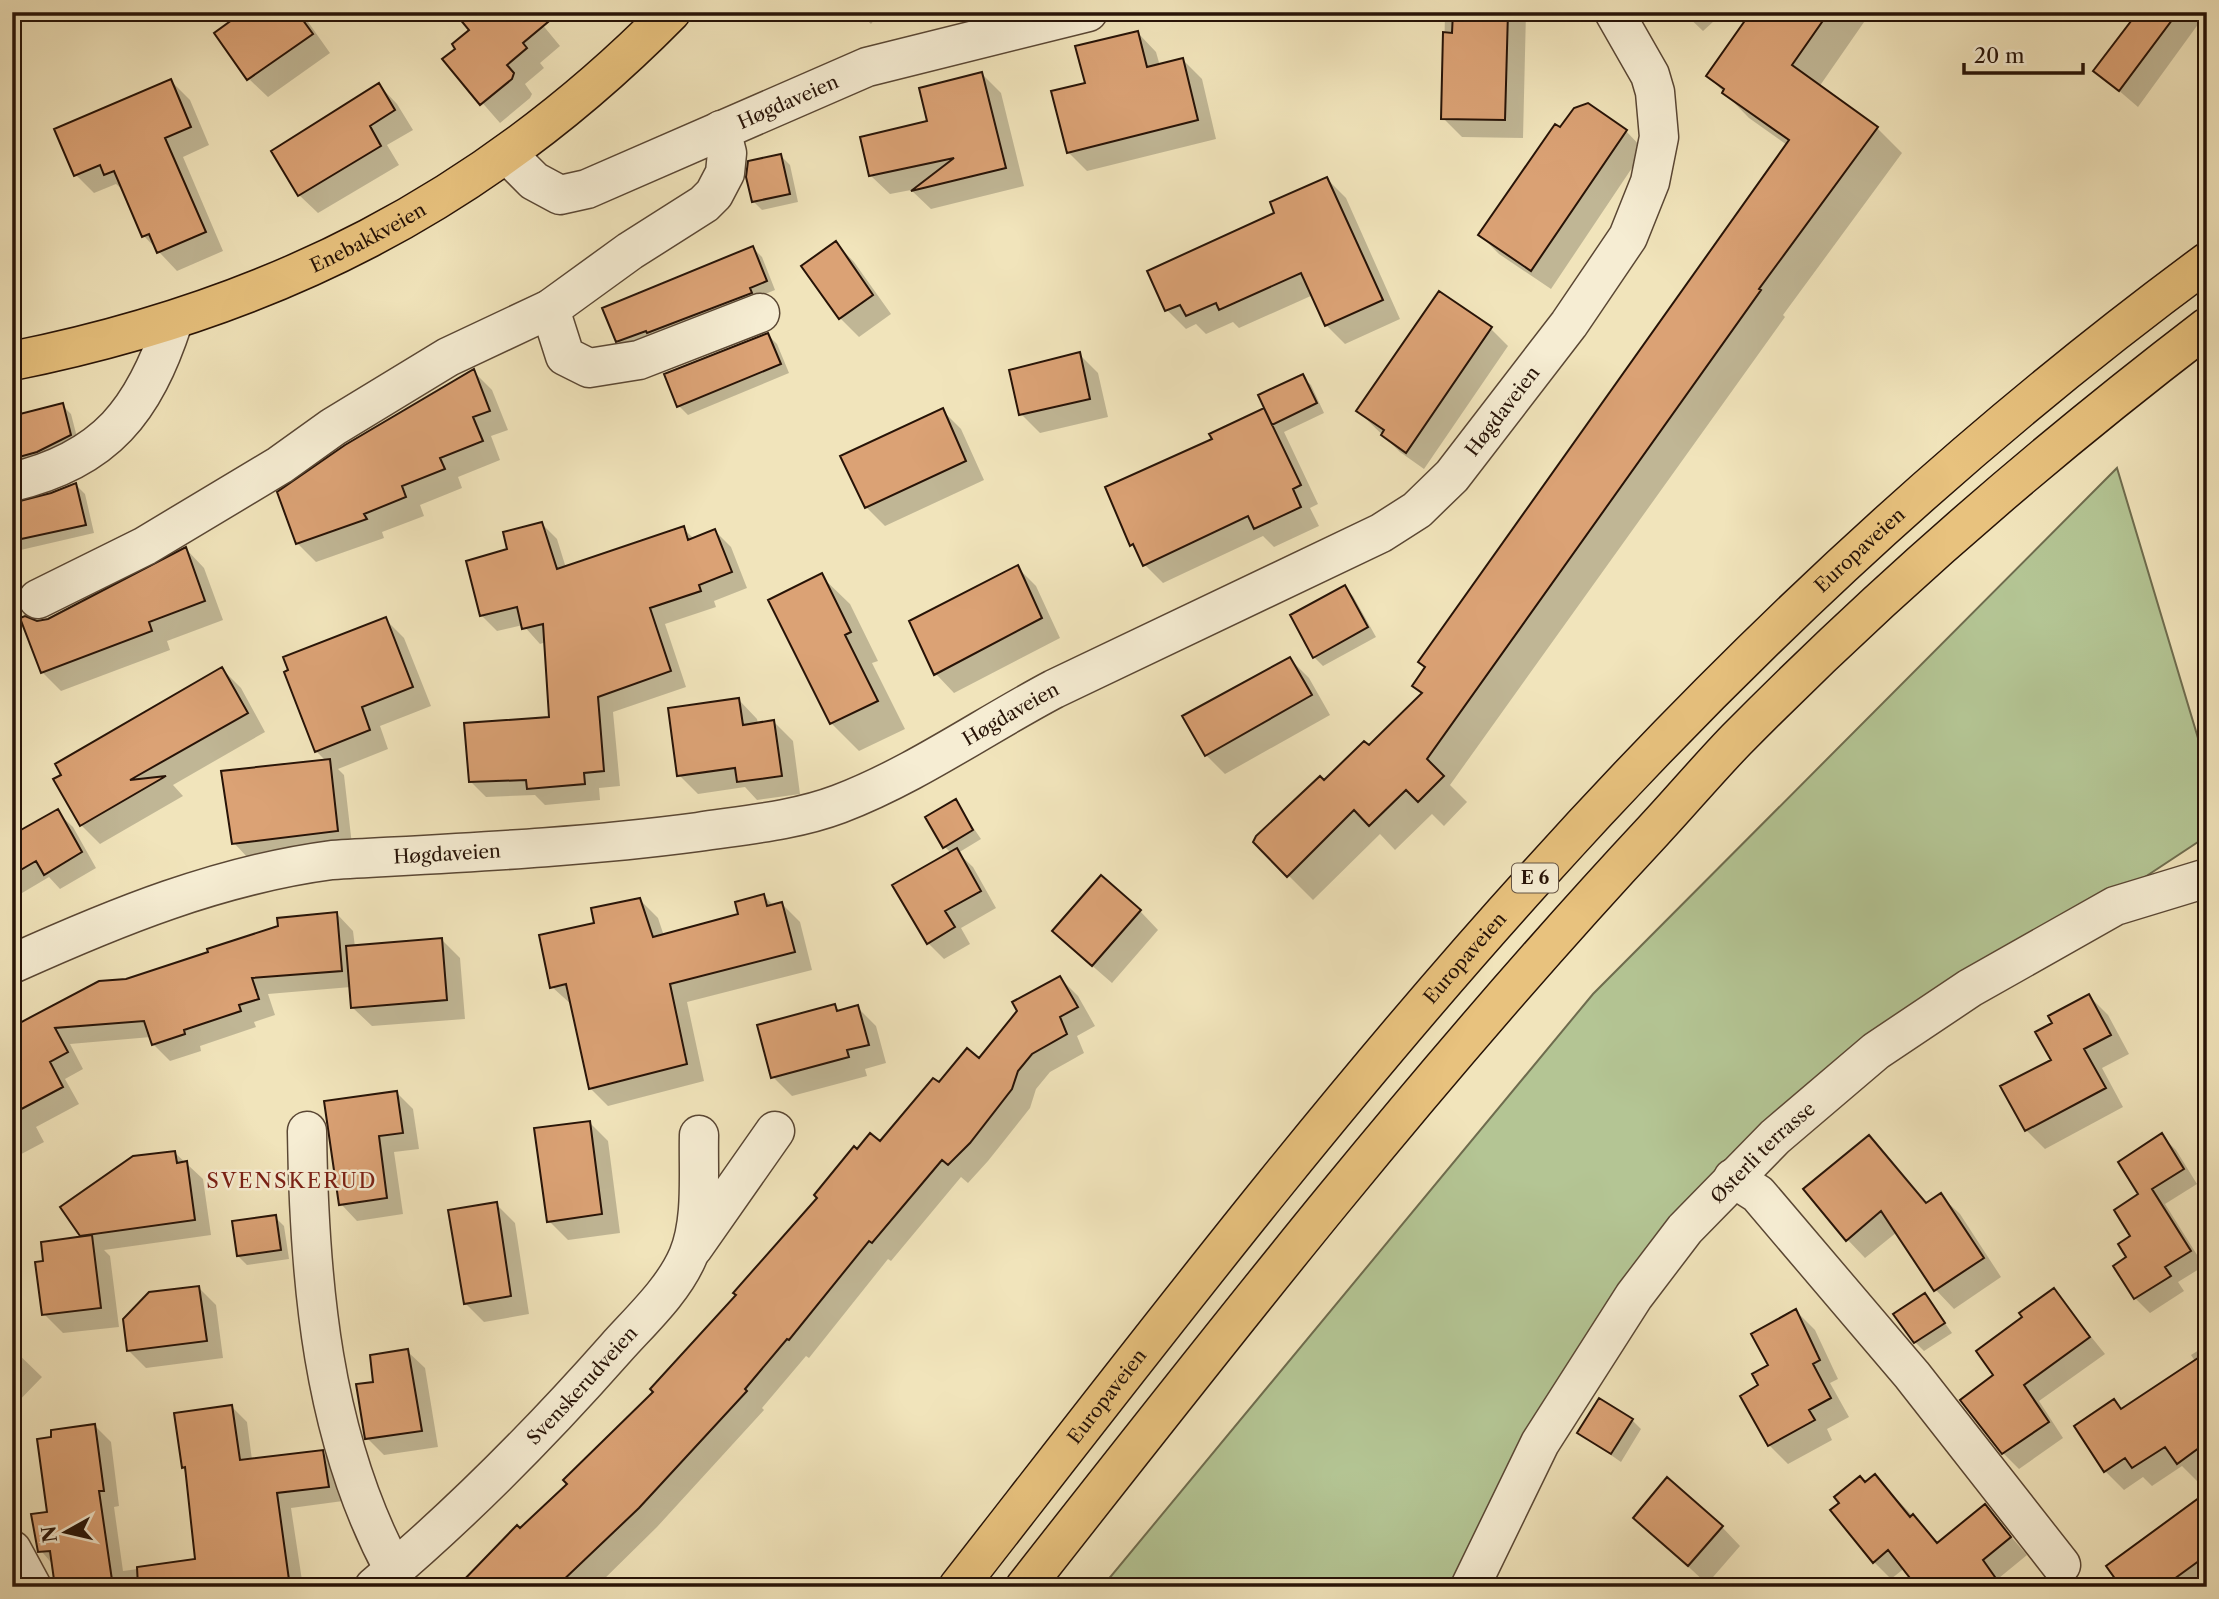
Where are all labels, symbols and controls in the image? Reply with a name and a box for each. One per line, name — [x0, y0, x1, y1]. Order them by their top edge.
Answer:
scale bar — [1964, 32, 2082, 76]
text: 20 m — [1974, 43, 2025, 68]
street label: Høgdaveien — [734, 69, 842, 134]
street label: Enebakkveien — [306, 198, 430, 277]
street label: Høgdaveien — [1460, 361, 1544, 460]
street label: Europaveien — [1810, 503, 1909, 597]
street label: Høgdaveien — [958, 677, 1063, 750]
street label: Høgdaveien — [393, 839, 502, 868]
road number: E 6 — [1512, 864, 1558, 892]
street label: Europaveien — [1418, 907, 1511, 1008]
street label: Østerli terrasse — [1705, 1097, 1820, 1208]
district label: SVENSKERUD — [206, 1168, 378, 1193]
street label: Svenskerudveien — [522, 1321, 642, 1449]
street label: Europaveien — [1062, 1344, 1151, 1448]
north arrow — [32, 1498, 102, 1568]
text: N — [37, 1525, 62, 1544]

